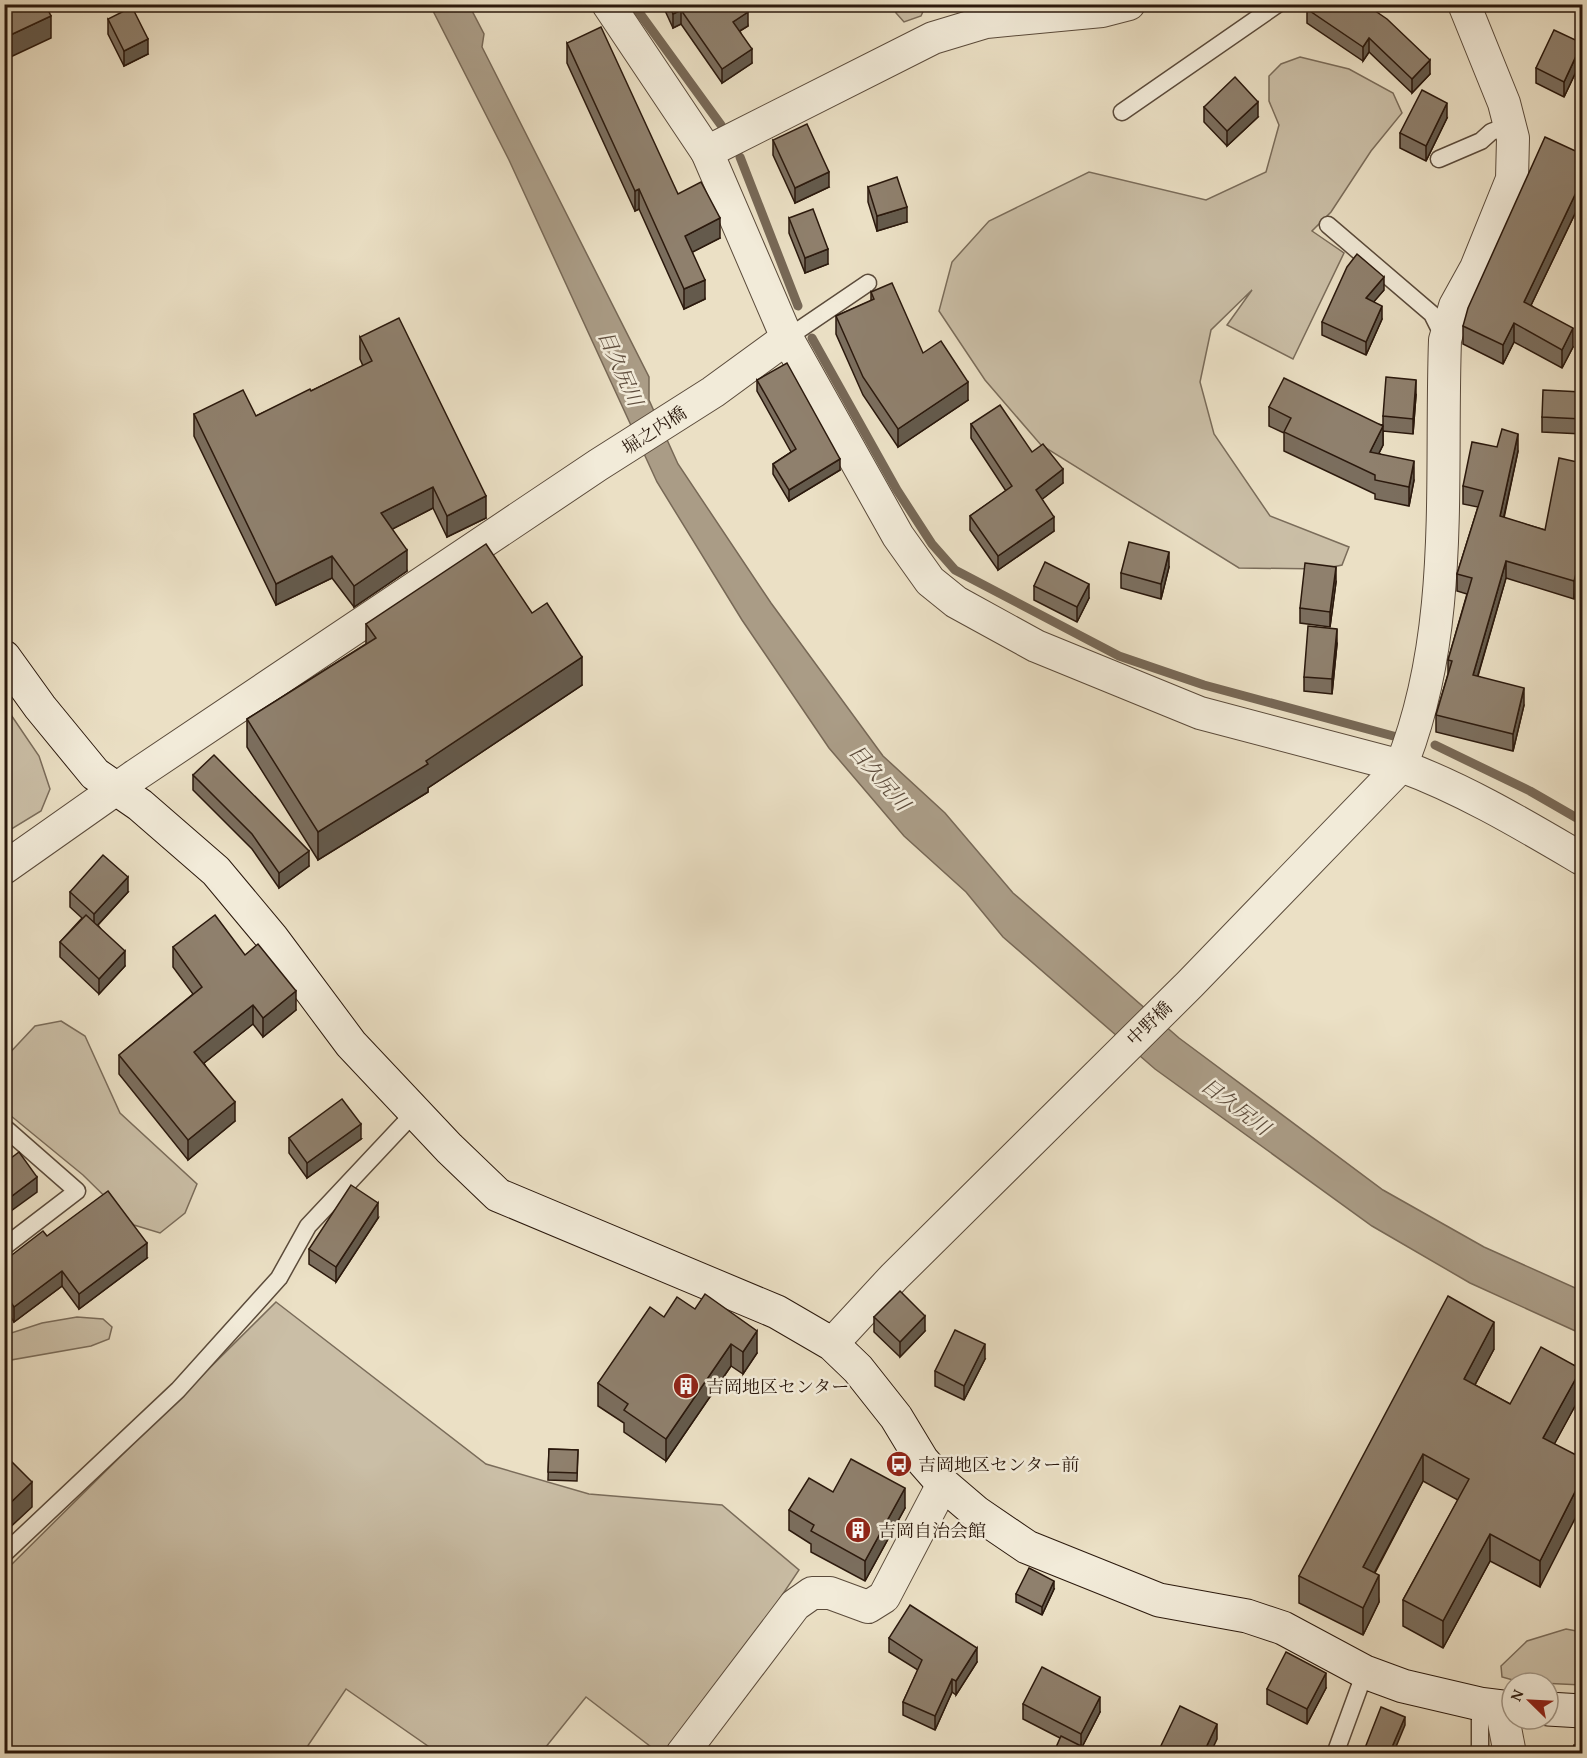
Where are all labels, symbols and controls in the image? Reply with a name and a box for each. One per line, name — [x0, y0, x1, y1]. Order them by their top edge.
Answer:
water label: 目久尻川 — [591, 326, 651, 412]
street label: 堀之内橋 — [616, 399, 692, 461]
water label: 目久尻川 — [843, 737, 918, 818]
street label: 中野橋 — [1120, 995, 1178, 1051]
water label: 目久尻川 — [1195, 1070, 1278, 1143]
building icon: 吉岡地区センター — [671, 1371, 701, 1401]
place label: 吉岡地区センター — [706, 1373, 849, 1400]
bus stop icon: 吉岡地区センター前 — [884, 1449, 914, 1479]
place label: 吉岡地区センター前 — [918, 1451, 1079, 1478]
building icon: 吉岡自治会館 — [843, 1515, 873, 1545]
place label: 吉岡自治会館 — [878, 1517, 986, 1544]
north arrow — [1500, 1671, 1560, 1731]
text: N — [1503, 1685, 1530, 1705]

